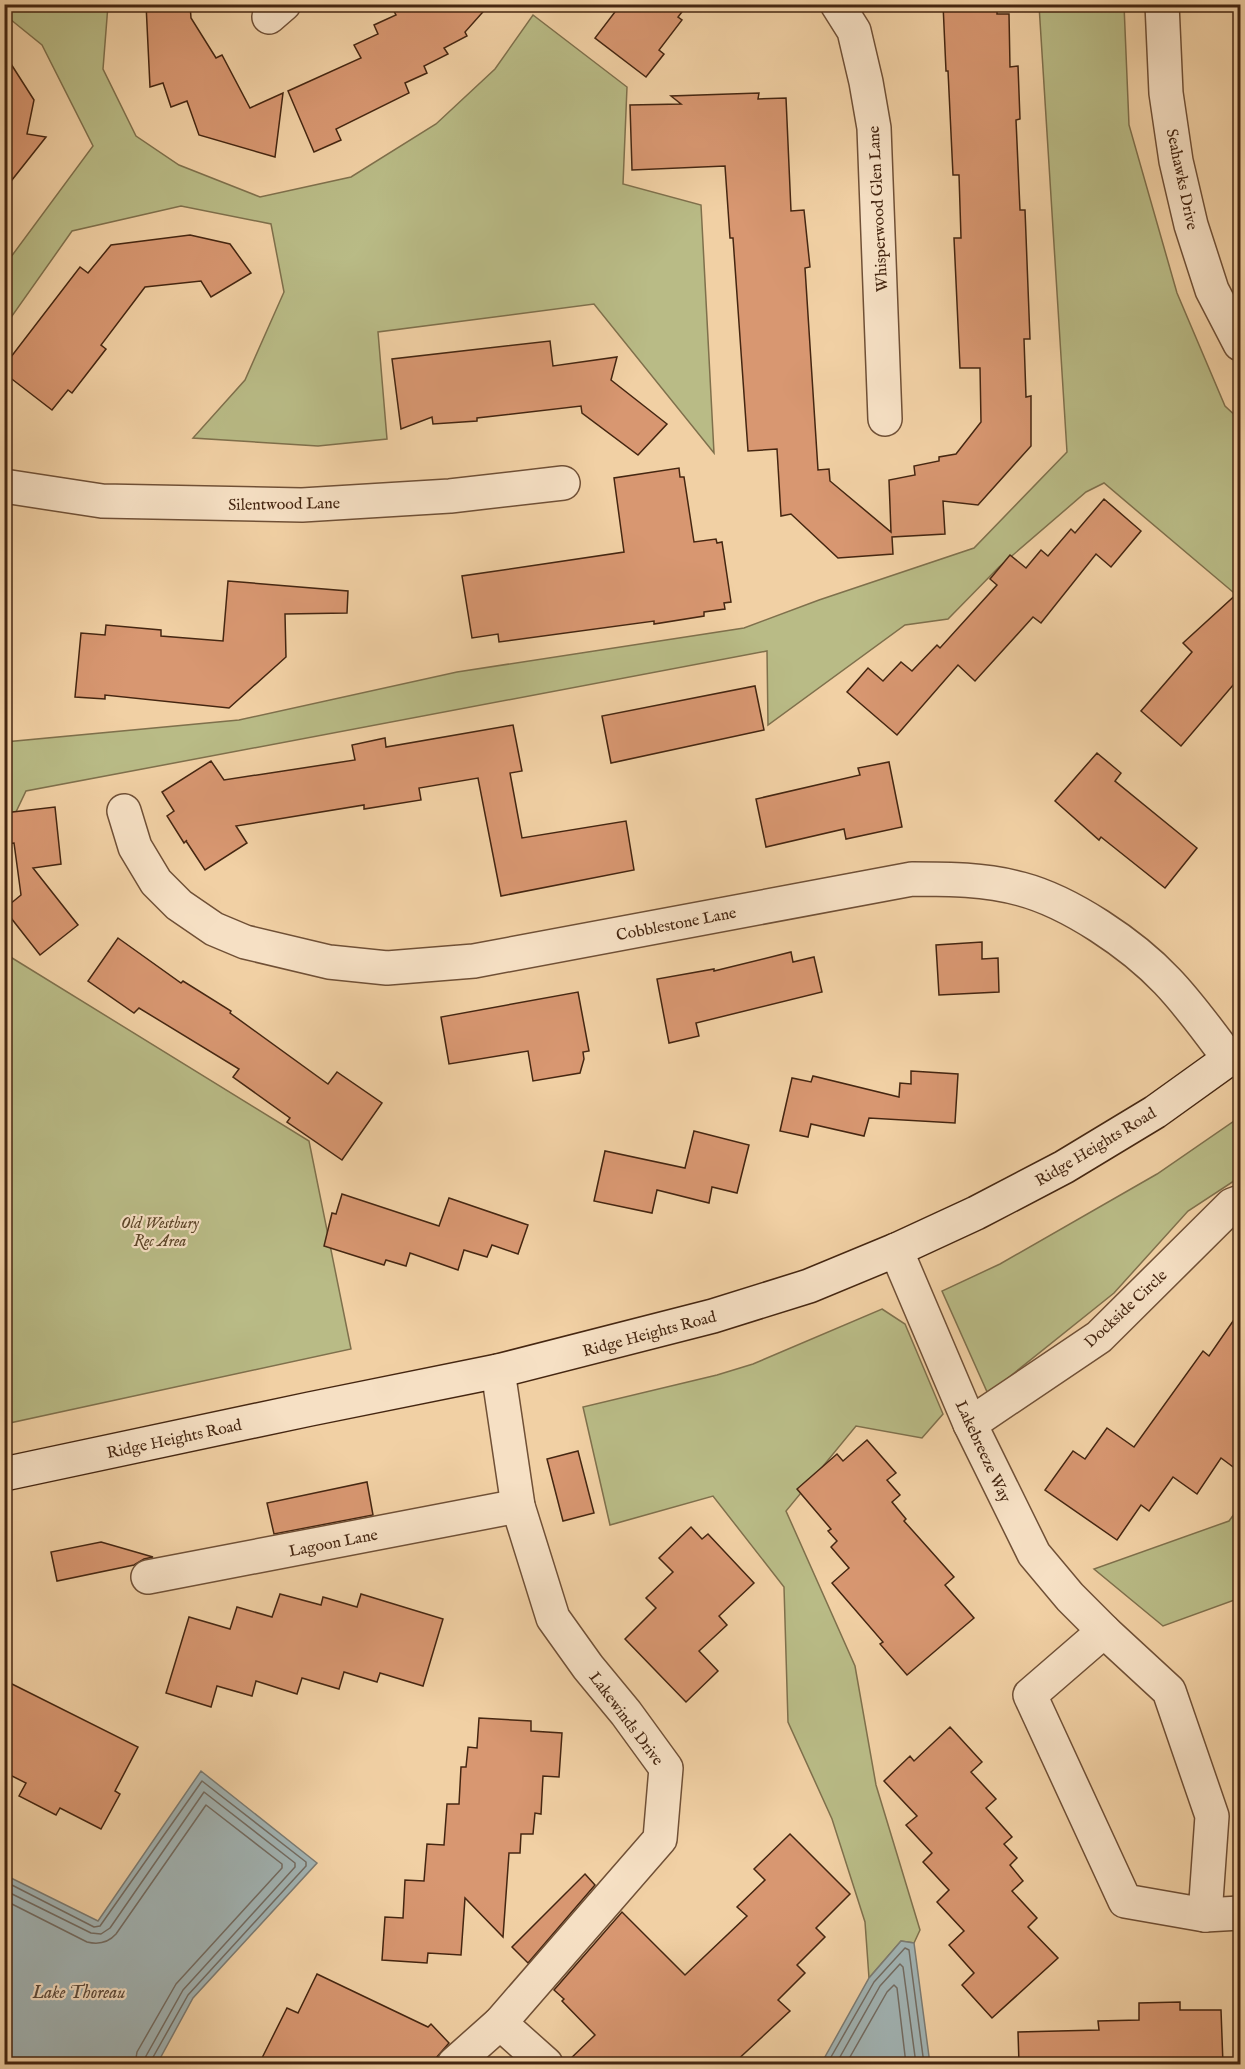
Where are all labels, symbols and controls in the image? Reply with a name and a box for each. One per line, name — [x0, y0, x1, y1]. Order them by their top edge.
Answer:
street label: Whisperwood Glen Lane — [865, 125, 893, 293]
street label: Seahawks Drive — [1161, 127, 1202, 232]
street label: Silentwood Lane — [228, 494, 340, 516]
street label: Cobblestone Lane — [615, 904, 738, 946]
street label: Ridge Heights Road — [1032, 1104, 1160, 1192]
park label: Old Westbury Rec Area — [121, 1214, 200, 1252]
street label: Dockside Circle — [1081, 1266, 1172, 1353]
street label: Ridge Heights Road — [581, 1307, 719, 1362]
street label: Lakebreeze Way — [950, 1398, 1015, 1506]
street label: Ridge Heights Road — [105, 1416, 244, 1464]
street label: Lagoon Lane — [287, 1526, 380, 1562]
street label: Lakewinds Drive — [584, 1668, 667, 1770]
water label: Lake Thoreau — [31, 1982, 126, 2005]

